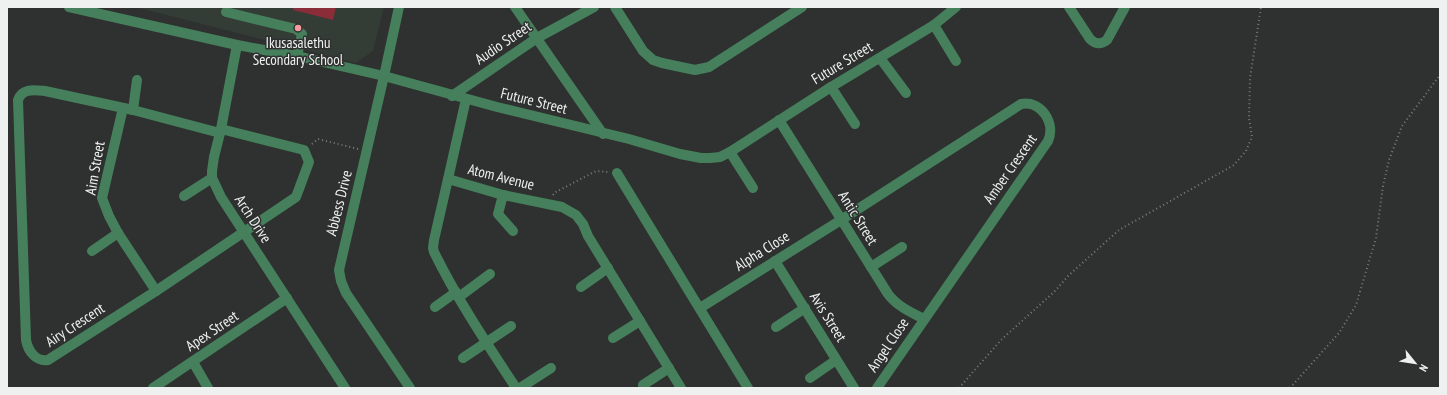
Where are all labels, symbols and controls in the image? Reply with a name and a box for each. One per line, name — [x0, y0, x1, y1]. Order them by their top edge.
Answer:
street label: Audio Street — [471, 17, 535, 68]
marker: Ikusasalethu Secondary School — [293, 23, 303, 33]
place label: Ikusasalethu Secondary School — [253, 33, 344, 69]
street label: Future Street — [808, 37, 876, 88]
street label: Future Street — [499, 83, 569, 118]
street label: Amber Crescent — [979, 130, 1041, 207]
street label: Aim Street — [80, 139, 109, 196]
street label: Atom Avenue — [466, 159, 536, 194]
street label: Abbess Drive — [321, 168, 356, 238]
street label: Antic Street — [834, 187, 882, 248]
street label: Arch Drive — [231, 191, 276, 246]
street label: Alpha Close — [731, 226, 793, 275]
street label: Avis Street — [806, 288, 851, 345]
street label: Airy Crescent — [42, 298, 108, 351]
street label: Apex Street — [182, 306, 242, 355]
street label: Angel Close — [863, 314, 913, 375]
north arrow — [1395, 343, 1435, 383]
text: N — [1416, 362, 1431, 374]

